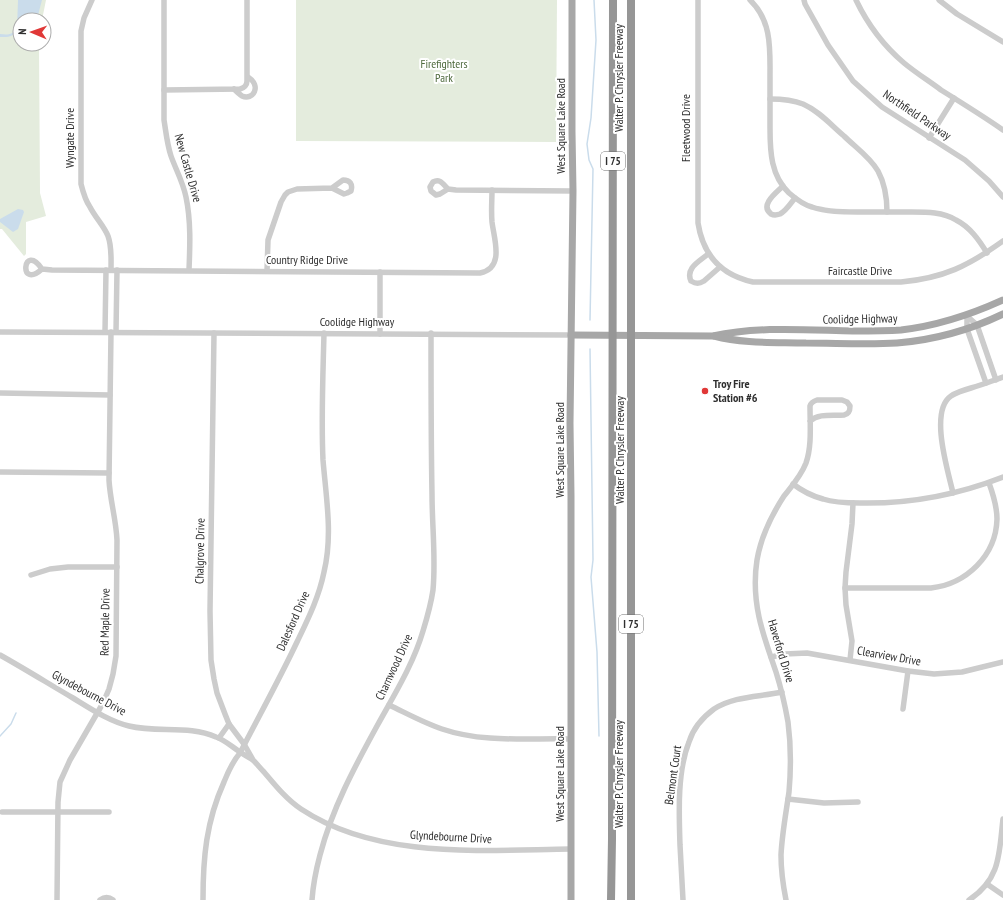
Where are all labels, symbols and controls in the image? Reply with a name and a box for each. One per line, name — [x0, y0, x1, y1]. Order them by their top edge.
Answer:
north arrow — [12, 12, 52, 52]
street label: Walter P. Chrysler Freeway — [611, 24, 626, 132]
text: N — [15, 28, 29, 35]
park label: Firefighters Park — [420, 56, 468, 85]
street label: West Square Lake Road — [553, 78, 568, 174]
street label: Northfield Parkway — [880, 86, 955, 143]
street label: Fleetwood Drive — [678, 94, 693, 162]
street label: Wyngate Drive — [62, 108, 77, 168]
street label: New Castle Drive — [172, 132, 205, 204]
road number: I 75 — [601, 152, 625, 170]
street label: Country Ridge Drive — [266, 252, 348, 267]
street label: Faircastle Drive — [828, 263, 892, 278]
street label: Coolidge Highway — [823, 310, 898, 327]
street label: Coolidge Highway — [320, 314, 395, 329]
place label: Troy Fire Station #6 — [713, 376, 758, 405]
marker: Troy Fire Station #6 — [700, 386, 710, 396]
street label: Walter P. Chrysler Freeway — [612, 396, 627, 504]
street label: West Square Lake Road — [552, 402, 567, 498]
street label: Chalgrove Drive — [191, 518, 208, 584]
street label: Red Maple Drive — [96, 588, 113, 656]
street label: Dalesford Drive — [273, 589, 312, 653]
road number: I 75 — [619, 615, 643, 633]
street label: Haverford Drive — [765, 618, 798, 684]
street label: Charnwood Drive — [372, 631, 415, 702]
street label: Clearview Drive — [856, 643, 922, 669]
street label: Glyndebourne Drive — [49, 667, 129, 718]
street label: Walter P. Chrysler Freeway — [611, 720, 626, 828]
street label: West Square Lake Road — [552, 726, 567, 822]
street label: Belmont Court — [661, 744, 684, 806]
street label: Glyndebourne Drive — [410, 827, 492, 846]

